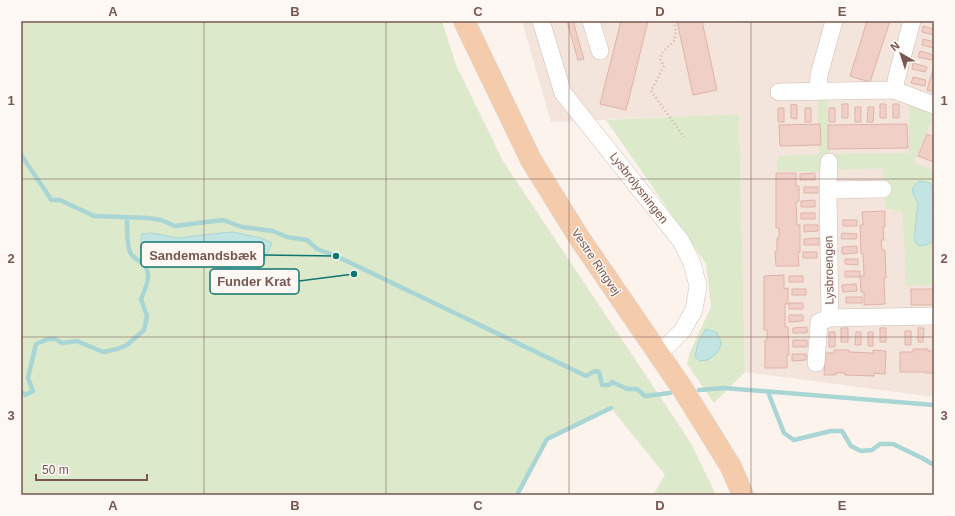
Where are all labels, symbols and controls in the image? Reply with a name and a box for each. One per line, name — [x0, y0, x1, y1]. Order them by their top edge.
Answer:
text: A — [108, 4, 118, 19]
text: B — [290, 4, 300, 19]
text: C — [473, 4, 483, 19]
text: D — [655, 4, 665, 19]
text: E — [838, 4, 847, 19]
north arrow — [881, 34, 921, 74]
text: N — [888, 39, 902, 53]
text: 1 — [7, 93, 15, 108]
text: 1 — [940, 93, 948, 108]
street label: Lysbrolysningen — [607, 150, 671, 226]
street label: Vestre Ringvej — [569, 226, 623, 298]
street label: Lysbroengen — [821, 235, 837, 305]
callout: Sandemandsbæk — [141, 242, 264, 267]
text: Sandemandsbæk — [149, 248, 258, 263]
text: 2 — [7, 251, 15, 266]
text: 2 — [940, 251, 948, 266]
callout: Funder Krat — [210, 269, 299, 294]
text: Funder Krat — [217, 274, 292, 289]
text: 3 — [7, 408, 15, 423]
text: 3 — [940, 408, 948, 423]
scale bar — [36, 456, 147, 482]
text: 50 m — [42, 463, 69, 477]
text: A — [108, 498, 118, 513]
text: B — [290, 498, 300, 513]
text: C — [473, 498, 483, 513]
text: D — [655, 498, 665, 513]
text: E — [838, 498, 847, 513]

